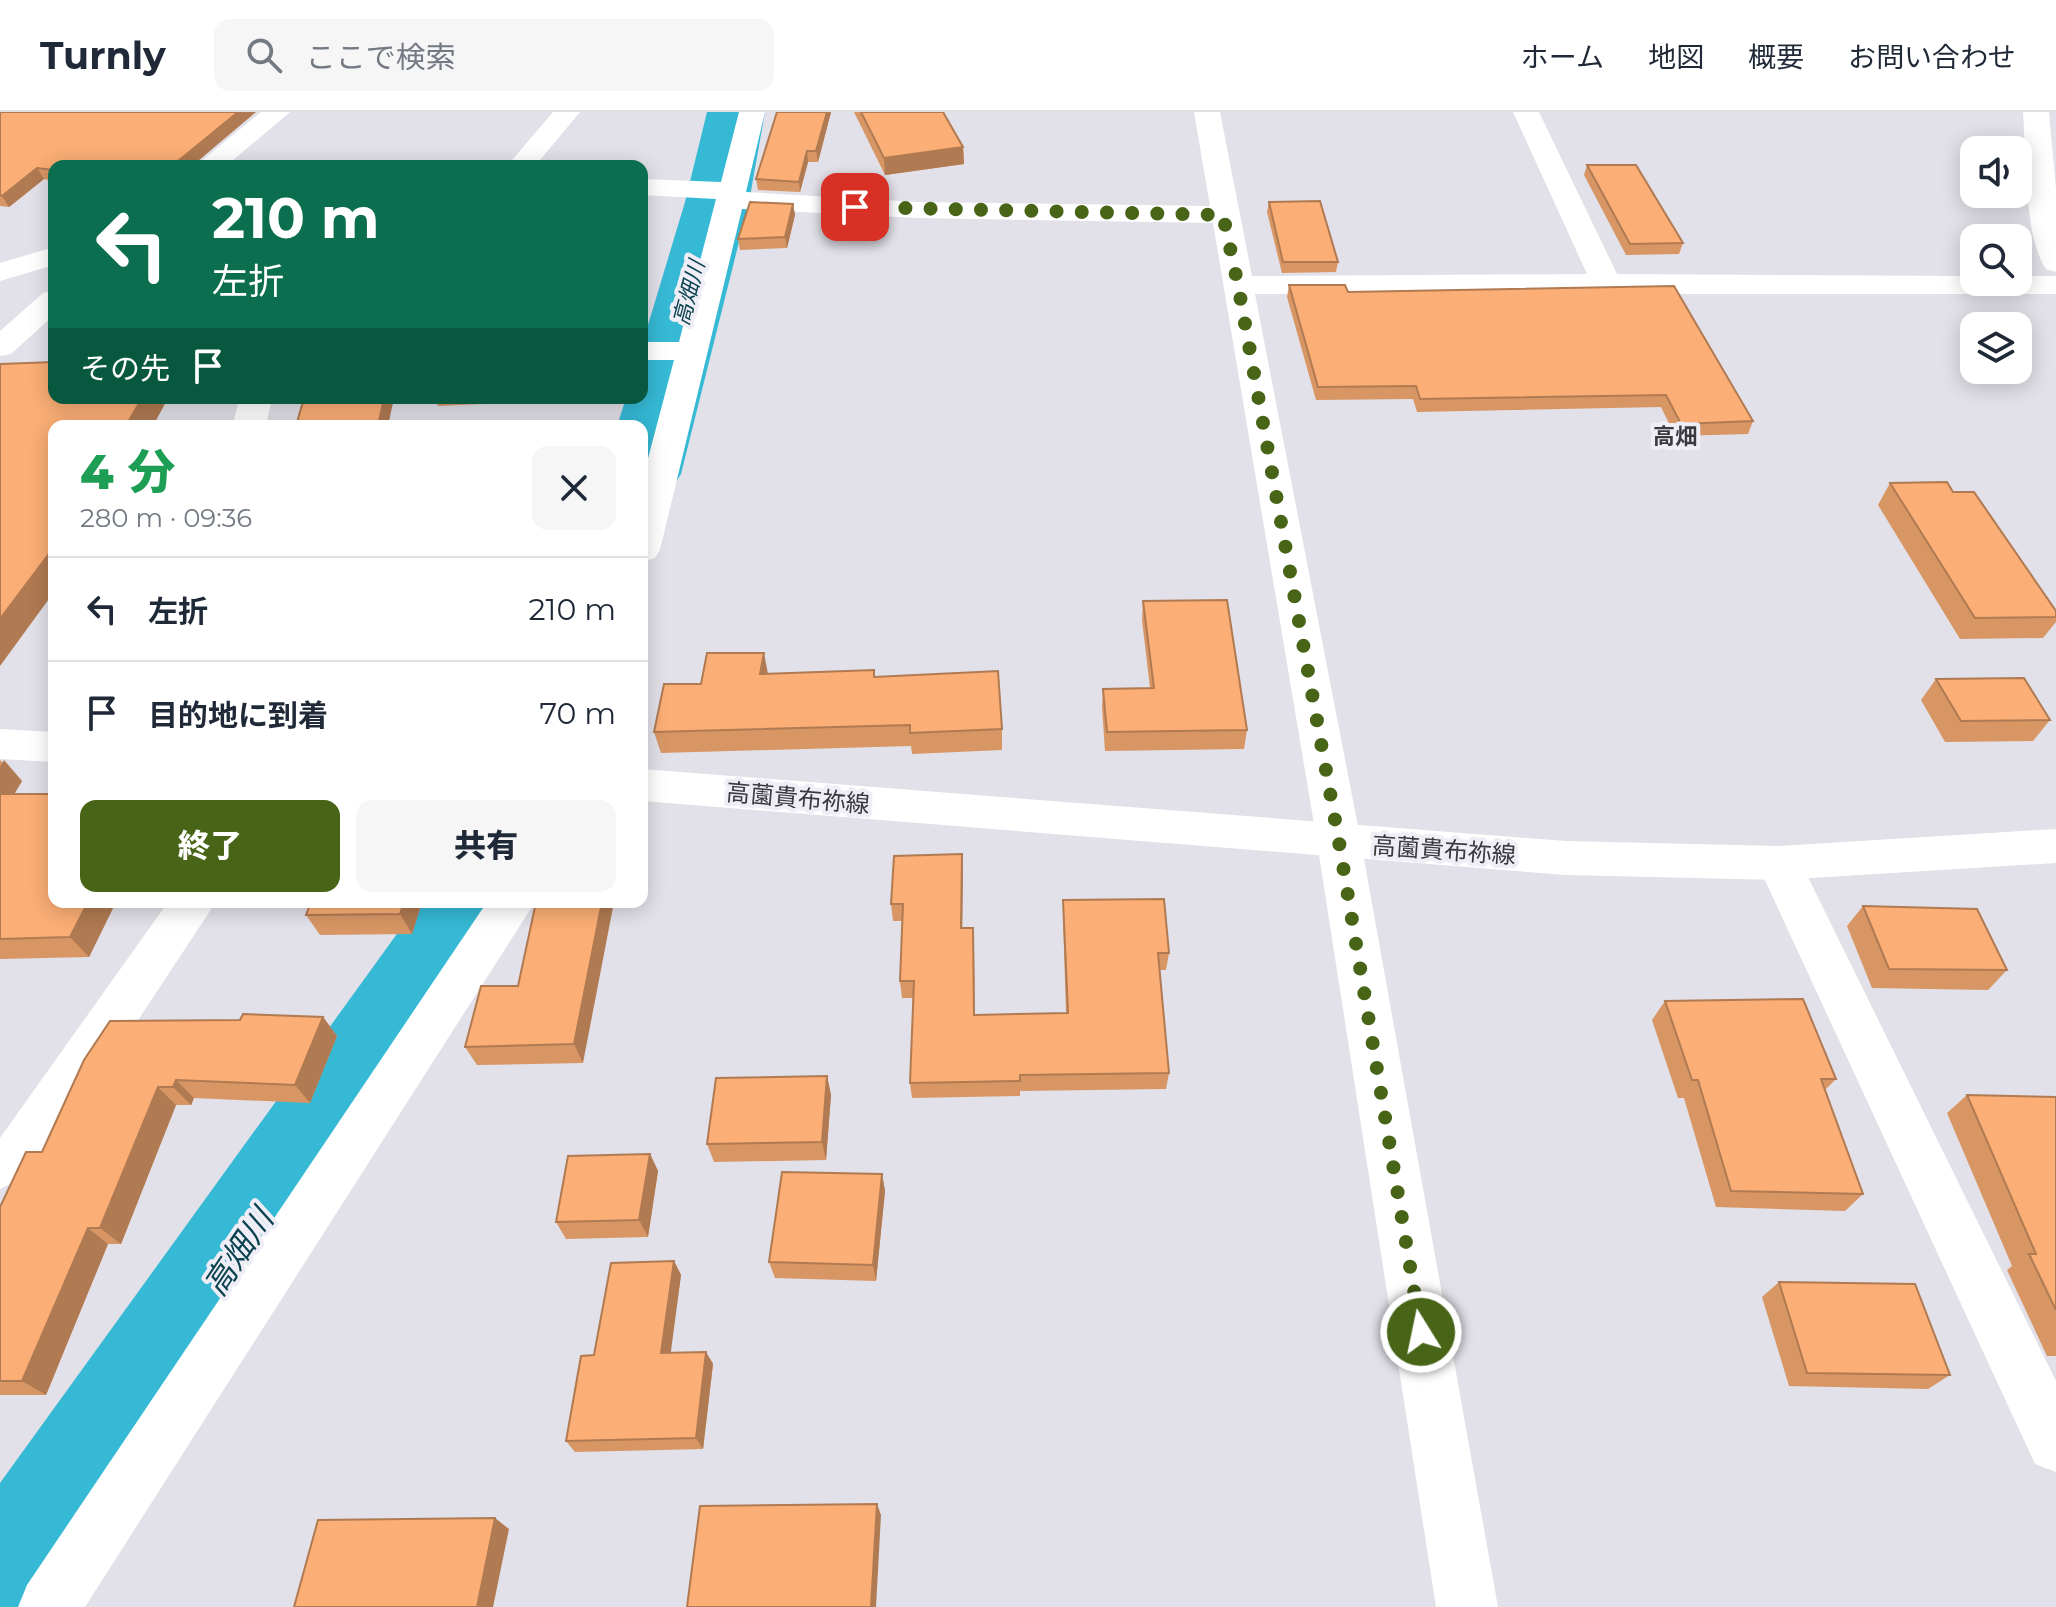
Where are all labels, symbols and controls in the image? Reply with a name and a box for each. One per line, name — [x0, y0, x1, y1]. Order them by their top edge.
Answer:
search box — [214, 19, 774, 91]
text: Turnly — [40, 32, 166, 79]
icon: search — [242, 33, 286, 77]
text: ここで検索 — [306, 39, 456, 76]
text: ホーム — [1521, 40, 1604, 74]
text: 地図 — [1648, 40, 1704, 74]
text: 概要 — [1748, 40, 1804, 74]
text: お問い合わせ — [1848, 40, 2016, 74]
map controls — [1960, 136, 2032, 384]
button: sound — [1960, 136, 2032, 208]
pin — [821, 173, 889, 241]
text: 210 m — [212, 184, 380, 252]
icon: arrive — [833, 185, 877, 229]
icon: left — [80, 192, 184, 296]
button: search — [1960, 224, 2032, 296]
water label: 高畑川 — [667, 256, 711, 328]
text: 左折 — [212, 259, 284, 303]
button: layers — [1960, 312, 2032, 384]
icon: arrive — [186, 344, 230, 388]
text: その先 — [80, 350, 170, 387]
district label: 高畑 — [1653, 423, 1697, 450]
text: 4 分 — [80, 443, 176, 501]
button: close — [532, 446, 616, 530]
text: 280 m · 09:36 — [80, 502, 252, 534]
icon: left — [80, 587, 124, 631]
text: 210 m — [529, 591, 616, 628]
text: 左折 — [148, 593, 208, 630]
icon: arrive — [80, 691, 124, 735]
text: 70 m — [539, 695, 616, 732]
text: 目的地に到着 — [148, 697, 328, 734]
street label: 高薗貴布祢線 — [725, 777, 871, 819]
button: 終了 — [80, 800, 340, 892]
button: 共有 — [356, 800, 616, 892]
street label: 高薗貴布祢線 — [1371, 831, 1517, 869]
water label: 高畑川 — [195, 1199, 283, 1303]
position arrow — [1379, 1290, 1463, 1374]

